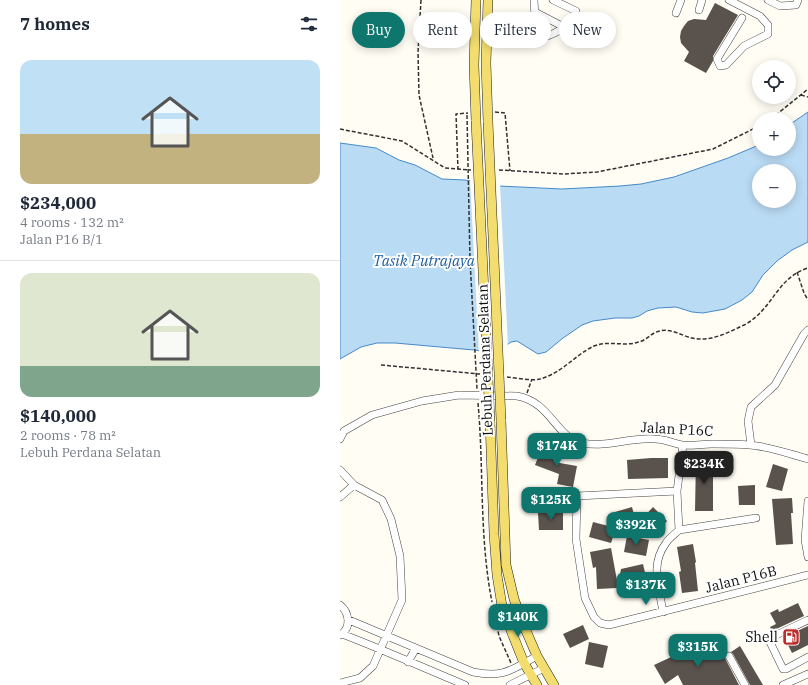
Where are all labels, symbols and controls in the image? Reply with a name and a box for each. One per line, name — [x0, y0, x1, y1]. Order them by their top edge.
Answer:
chip: Buy — [352, 12, 405, 48]
chip: Rent — [413, 12, 472, 48]
chip: Filters — [480, 12, 551, 48]
chip: New — [559, 12, 616, 48]
text: 7 homes — [20, 13, 90, 35]
icon: filters — [298, 13, 320, 35]
map controls — [752, 60, 796, 208]
button: locate — [752, 60, 796, 104]
icon: home — [134, 86, 206, 158]
button: + — [752, 112, 796, 156]
button: − — [752, 164, 796, 208]
text: $234,000 — [20, 192, 96, 214]
text: 4 rooms · 132 m² — [20, 214, 124, 231]
text: Jalan P16 B/1 — [20, 231, 103, 248]
water label: Tasik Putrajaya — [373, 251, 476, 270]
street label: Lebuh Perdana Selatan — [473, 284, 497, 436]
icon: home — [134, 299, 206, 371]
text: $140,000 — [20, 405, 96, 427]
street label: Jalan P16C — [640, 418, 714, 440]
text: 2 rooms · 78 m² — [20, 427, 116, 444]
pin: $174K — [529, 433, 585, 467]
text: $174K — [536, 437, 578, 454]
text: Lebuh Perdana Selatan — [20, 444, 161, 461]
pin: $234K — [676, 451, 732, 485]
text: $234K — [683, 455, 725, 472]
pin: $125K — [523, 487, 579, 521]
text: $125K — [530, 491, 572, 508]
pin: $392K — [608, 512, 664, 546]
text: $392K — [615, 516, 657, 533]
street label: Jalan P16B — [703, 561, 779, 597]
pin: $137K — [618, 572, 674, 606]
text: $137K — [625, 576, 667, 593]
pin: $140K — [490, 604, 546, 638]
text: $140K — [497, 608, 539, 625]
fuel station icon: Shell — [781, 627, 801, 647]
place label: Shell — [745, 628, 778, 646]
pin: $315K — [670, 634, 726, 668]
text: $315K — [677, 638, 719, 655]

